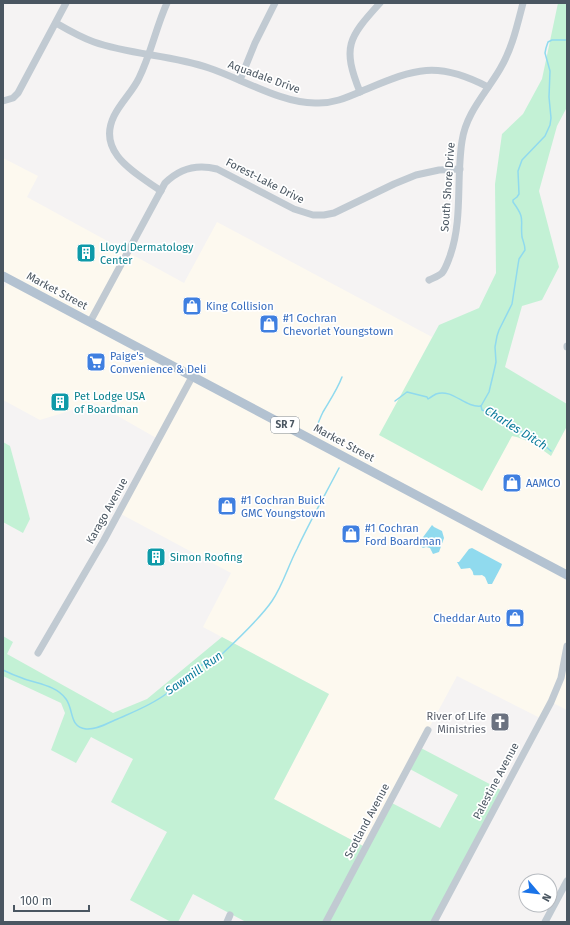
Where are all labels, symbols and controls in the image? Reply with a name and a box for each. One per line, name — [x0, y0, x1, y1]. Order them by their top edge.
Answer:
street label: Aquadale Drive — [226, 58, 302, 96]
street label: South Shore Drive — [438, 142, 458, 232]
street label: Forest-Lake Drive — [224, 156, 306, 206]
place label: Lloyd Dermatology Center — [100, 241, 194, 267]
building icon: Lloyd Dermatology Center — [75, 242, 97, 264]
street label: Market Street — [24, 270, 90, 312]
shop icon: King Collision — [181, 295, 203, 317]
place label: King Collision — [206, 300, 274, 313]
place label: #1 Cochran Chevorlet Youngstown — [283, 312, 394, 338]
shop icon: #1 Cochran Chevorlet Youngstown — [258, 313, 280, 335]
place label: Paige's Convenience & Deli — [110, 350, 206, 376]
supermarket icon: Paige's Convenience & Deli — [85, 351, 107, 373]
place label: Pet Lodge USA of Boardman — [74, 390, 146, 416]
building icon: Pet Lodge USA of Boardman — [49, 391, 71, 413]
water label: Charles Ditch — [482, 403, 550, 453]
road number: SR 7 — [271, 417, 299, 433]
street label: Market Street — [311, 422, 377, 464]
shop icon: AAMCO — [501, 472, 523, 494]
street label: Karago Avenue — [83, 476, 131, 546]
place label: AAMCO — [526, 477, 561, 490]
place label: #1 Cochran Buick GMC Youngstown — [241, 494, 325, 520]
shop icon: #1 Cochran Buick GMC Youngstown — [216, 495, 238, 517]
place label: #1 Cochran Ford Boardman — [365, 522, 441, 548]
shop icon: #1 Cochran Ford Boardman — [340, 523, 362, 545]
building icon: Simon Roofing — [145, 546, 167, 568]
place label: Simon Roofing — [170, 551, 242, 564]
shop icon: Cheddar Auto — [504, 607, 526, 629]
place label: Cheddar Auto — [433, 612, 501, 625]
water label: Sawmill Run — [162, 648, 225, 698]
place label: River of Life Ministries — [427, 710, 486, 736]
church icon: River of Life Ministries — [489, 711, 511, 733]
street label: Palestine Avenue — [470, 740, 522, 822]
street label: Scotland Avenue — [342, 781, 392, 861]
north arrow — [518, 873, 558, 913]
scale bar — [14, 887, 89, 913]
text: N — [539, 891, 554, 904]
text: 100 m — [20, 894, 52, 908]

